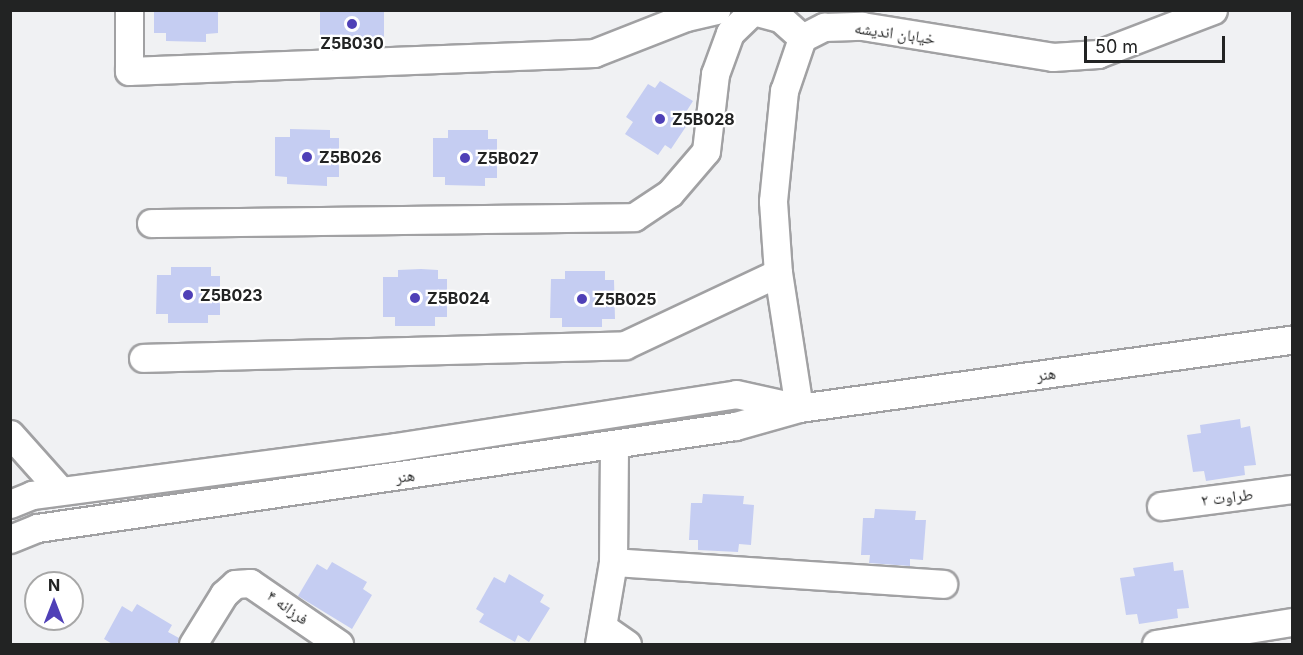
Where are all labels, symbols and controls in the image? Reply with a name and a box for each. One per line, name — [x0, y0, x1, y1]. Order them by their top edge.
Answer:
marker: Z5B030 — [345, 17, 359, 31]
street label: خیابان اندیشه — [853, 18, 937, 48]
scale bar — [1087, 24, 1228, 62]
place label: Z5B030 — [320, 33, 384, 53]
text: 50 m — [1095, 36, 1138, 57]
place label: Z5B028 — [672, 109, 735, 129]
marker: Z5B028 — [653, 112, 667, 126]
place label: Z5B026 — [319, 147, 382, 167]
place label: Z5B027 — [477, 148, 539, 168]
marker: Z5B026 — [300, 150, 314, 164]
marker: Z5B027 — [458, 151, 472, 165]
place label: Z5B023 — [200, 285, 263, 305]
marker: Z5B023 — [181, 288, 195, 302]
place label: Z5B024 — [427, 288, 490, 308]
place label: Z5B025 — [594, 289, 657, 309]
marker: Z5B024 — [408, 291, 422, 305]
marker: Z5B025 — [575, 292, 589, 306]
street label: هنر — [1035, 363, 1057, 385]
street label: هنر — [394, 465, 416, 487]
street label: طراوت ۲ — [1200, 484, 1254, 510]
north arrow — [24, 571, 84, 631]
text: N — [48, 575, 60, 595]
street label: فرزانه ۴ — [264, 586, 312, 628]

